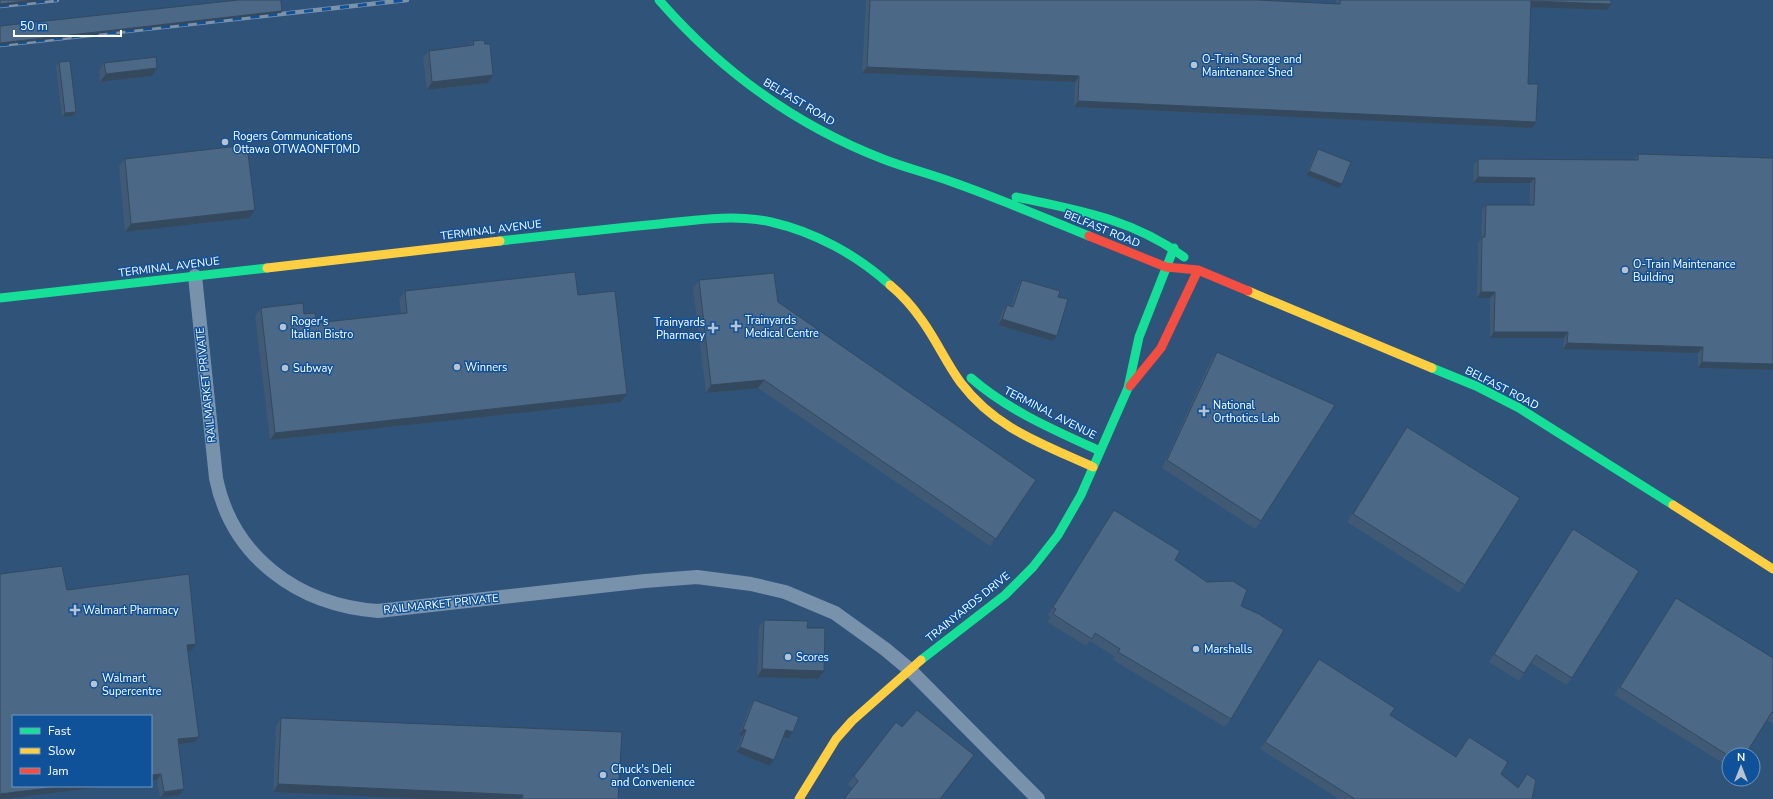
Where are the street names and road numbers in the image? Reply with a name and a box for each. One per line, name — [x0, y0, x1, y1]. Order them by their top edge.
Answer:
street label: BELFAST ROAD — [760, 75, 838, 129]
street label: BELFAST ROAD — [1062, 207, 1142, 251]
street label: TERMINAL AVENUE — [440, 216, 542, 244]
street label: TERMINAL AVENUE — [118, 253, 220, 281]
street label: RAILMARKET PRIVATE — [192, 327, 220, 443]
street label: BELFAST ROAD — [1463, 363, 1541, 413]
street label: TERMINAL AVENUE — [1001, 383, 1099, 443]
street label: TRAINYARDS DRIVE — [923, 568, 1013, 646]
street label: RAILMARKET PRIVATE — [383, 590, 499, 618]

